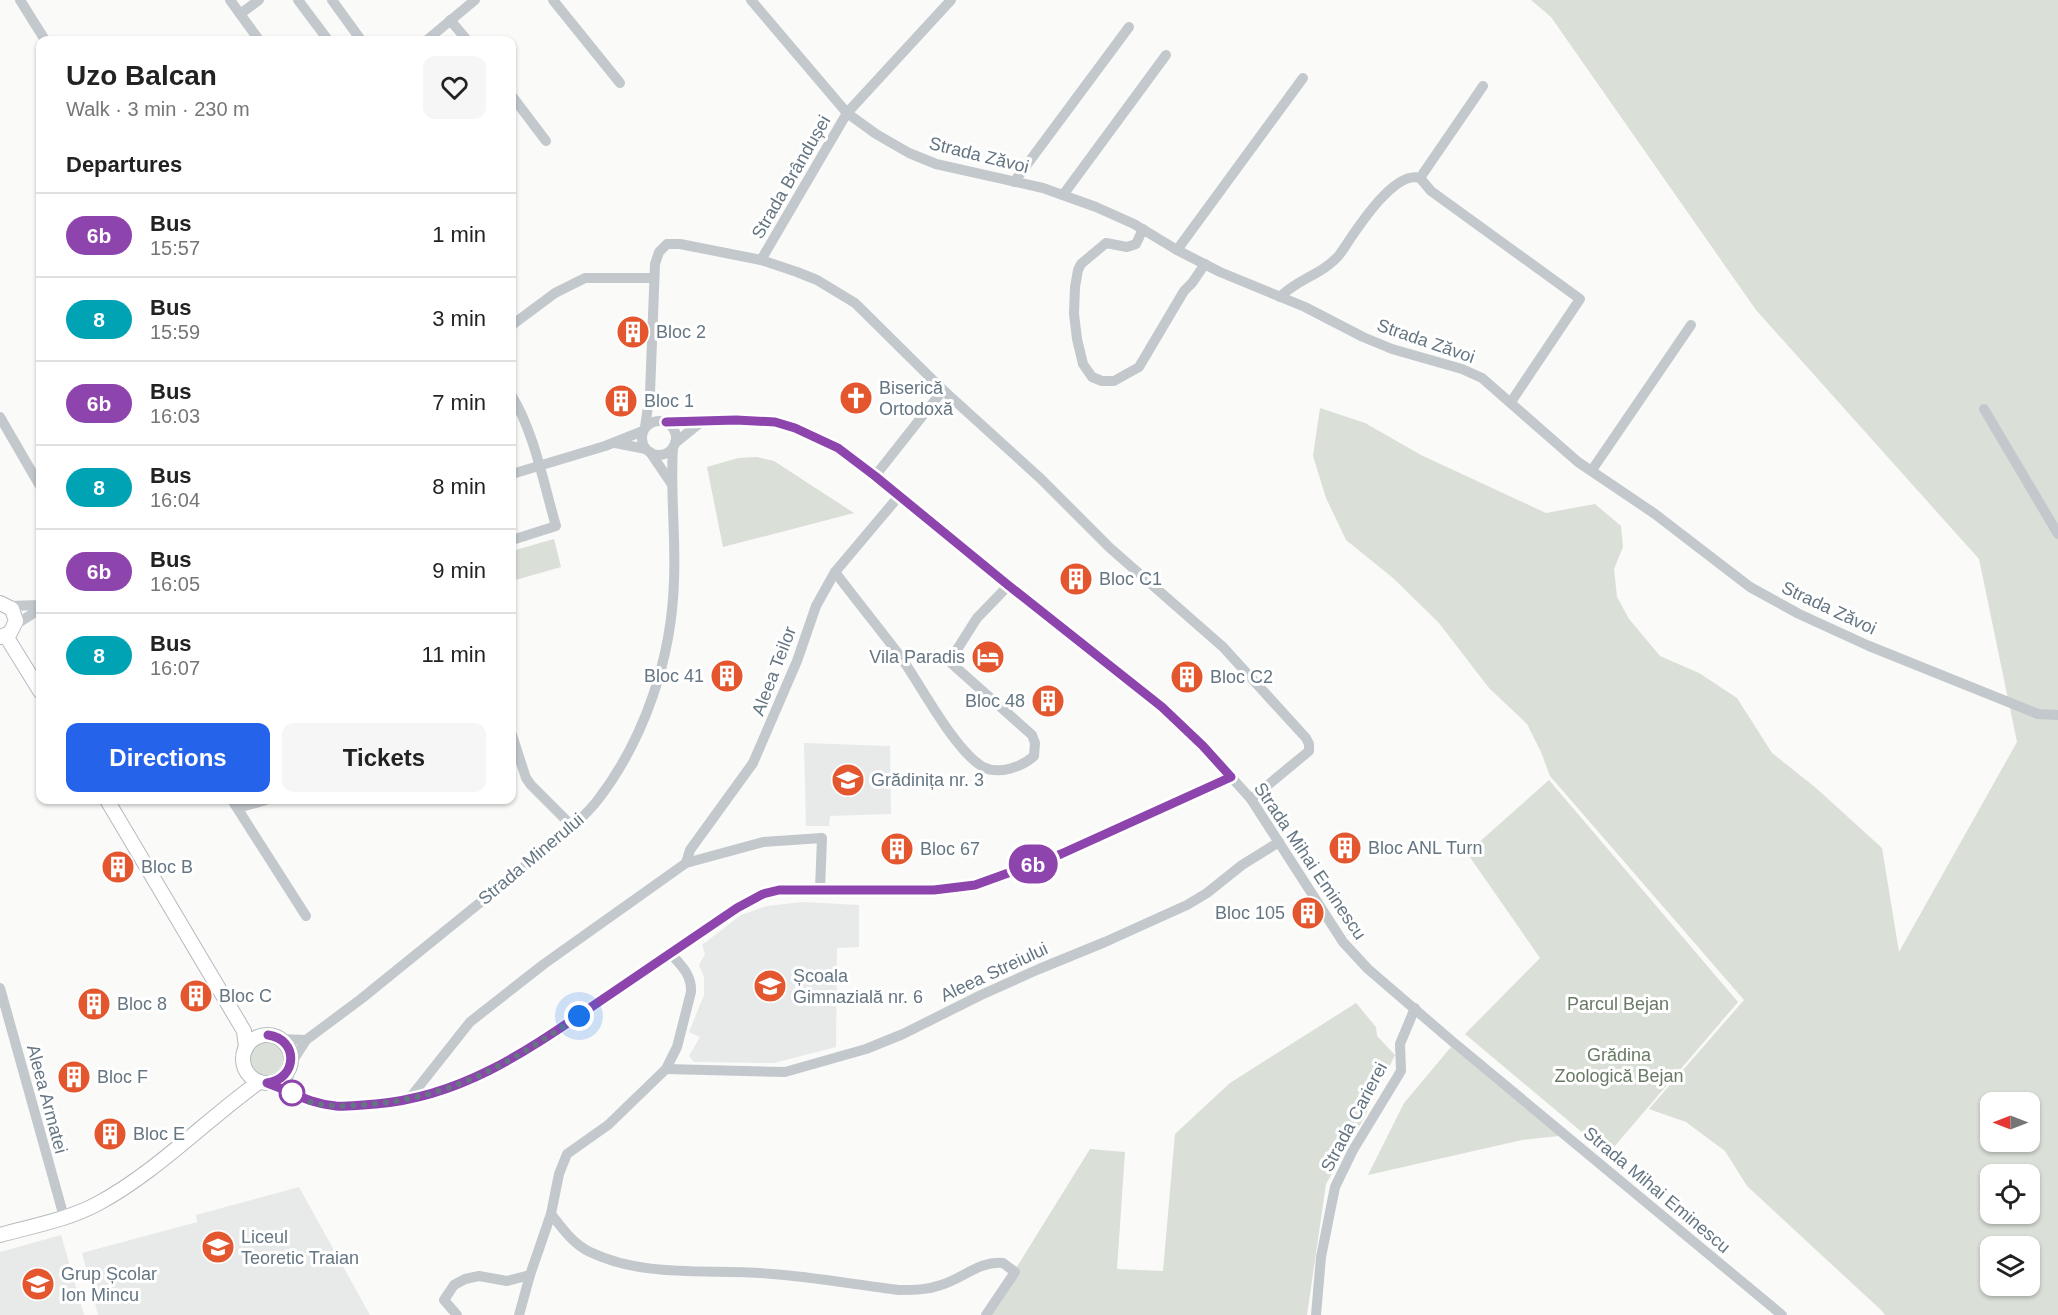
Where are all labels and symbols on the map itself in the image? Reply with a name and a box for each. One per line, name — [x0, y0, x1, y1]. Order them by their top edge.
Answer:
street label: Strada Brândușei — [748, 112, 834, 242]
street label: Strada Zăvoi — [927, 133, 1031, 177]
building icon: Bloc 2 — [615, 314, 651, 350]
street label: Strada Zăvoi — [1374, 315, 1478, 367]
place label: Bloc 2 — [656, 322, 706, 342]
place label: Biserică Ortodoxă — [879, 378, 954, 419]
church icon: Biserică Ortodoxă — [838, 380, 874, 416]
building icon: Bloc 1 — [603, 383, 639, 419]
place label: Bloc 1 — [644, 391, 694, 411]
building icon: Bloc C1 — [1058, 561, 1094, 597]
place label: Bloc C1 — [1099, 569, 1162, 589]
street label: Strada Zăvoi — [1779, 577, 1879, 639]
street label: Aleea Teilor — [748, 624, 800, 718]
hotel icon: Vila Paradis — [970, 639, 1006, 675]
place label: Vila Paradis — [869, 647, 965, 667]
building icon: Bloc 41 — [709, 658, 745, 694]
building icon: Bloc C2 — [1169, 659, 1205, 695]
place label: Bloc 41 — [644, 666, 704, 686]
place label: Bloc C2 — [1210, 667, 1273, 687]
building icon: Bloc 48 — [1030, 683, 1066, 719]
place label: Bloc 48 — [965, 691, 1025, 711]
school or university icon: Grădinița nr. 3 — [830, 762, 866, 798]
place label: Grădinița nr. 3 — [871, 770, 984, 790]
street label: Strada Mihai Eminescu — [1250, 779, 1370, 943]
street label: Strada Minerului — [474, 809, 588, 909]
building icon: Bloc ANL Turn — [1327, 830, 1363, 866]
building icon: Bloc 67 — [879, 831, 915, 867]
place label: Bloc ANL Turn — [1368, 838, 1482, 858]
place label: Bloc 67 — [920, 839, 980, 859]
line badge: 6b — [1006, 844, 1060, 884]
building icon: Bloc B — [100, 849, 136, 885]
place label: Bloc B — [141, 857, 193, 877]
building icon: Bloc 105 — [1290, 895, 1326, 931]
place label: Bloc 105 — [1215, 903, 1285, 923]
street label: Aleea Streiului — [937, 938, 1051, 1006]
place label: Școala Gimnazială nr. 6 — [793, 966, 923, 1007]
school or university icon: Școala Gimnazială nr. 6 — [752, 968, 788, 1004]
building icon: Bloc C — [178, 978, 214, 1014]
building icon: Bloc 8 — [76, 986, 112, 1022]
place label: Bloc C — [219, 986, 272, 1006]
place label: Bloc 8 — [117, 994, 167, 1014]
park label: Parcul Bejan — [1567, 994, 1669, 1014]
your location — [564, 1001, 594, 1031]
street label: Aleea Armatei — [23, 1042, 71, 1156]
park label: Grădina Zoologică Bejan — [1554, 1045, 1684, 1086]
building icon: Bloc F — [56, 1059, 92, 1095]
street label: Strada Carierei — [1317, 1059, 1391, 1175]
place label: Bloc F — [97, 1067, 148, 1087]
unlabelled marker — [279, 1080, 305, 1106]
north arrow — [1980, 1092, 2040, 1152]
building icon: Bloc E — [92, 1116, 128, 1152]
street label: Strada Mihai Eminescu — [1580, 1123, 1734, 1257]
place label: Bloc E — [133, 1124, 185, 1144]
place label: Liceul Teoretic Traian — [241, 1227, 359, 1268]
school or university icon: Liceul Teoretic Traian — [200, 1229, 236, 1265]
place label: Grup Școlar Ion Mincu — [61, 1264, 157, 1305]
school or university icon: Grup Școlar Ion Mincu — [20, 1266, 56, 1302]

